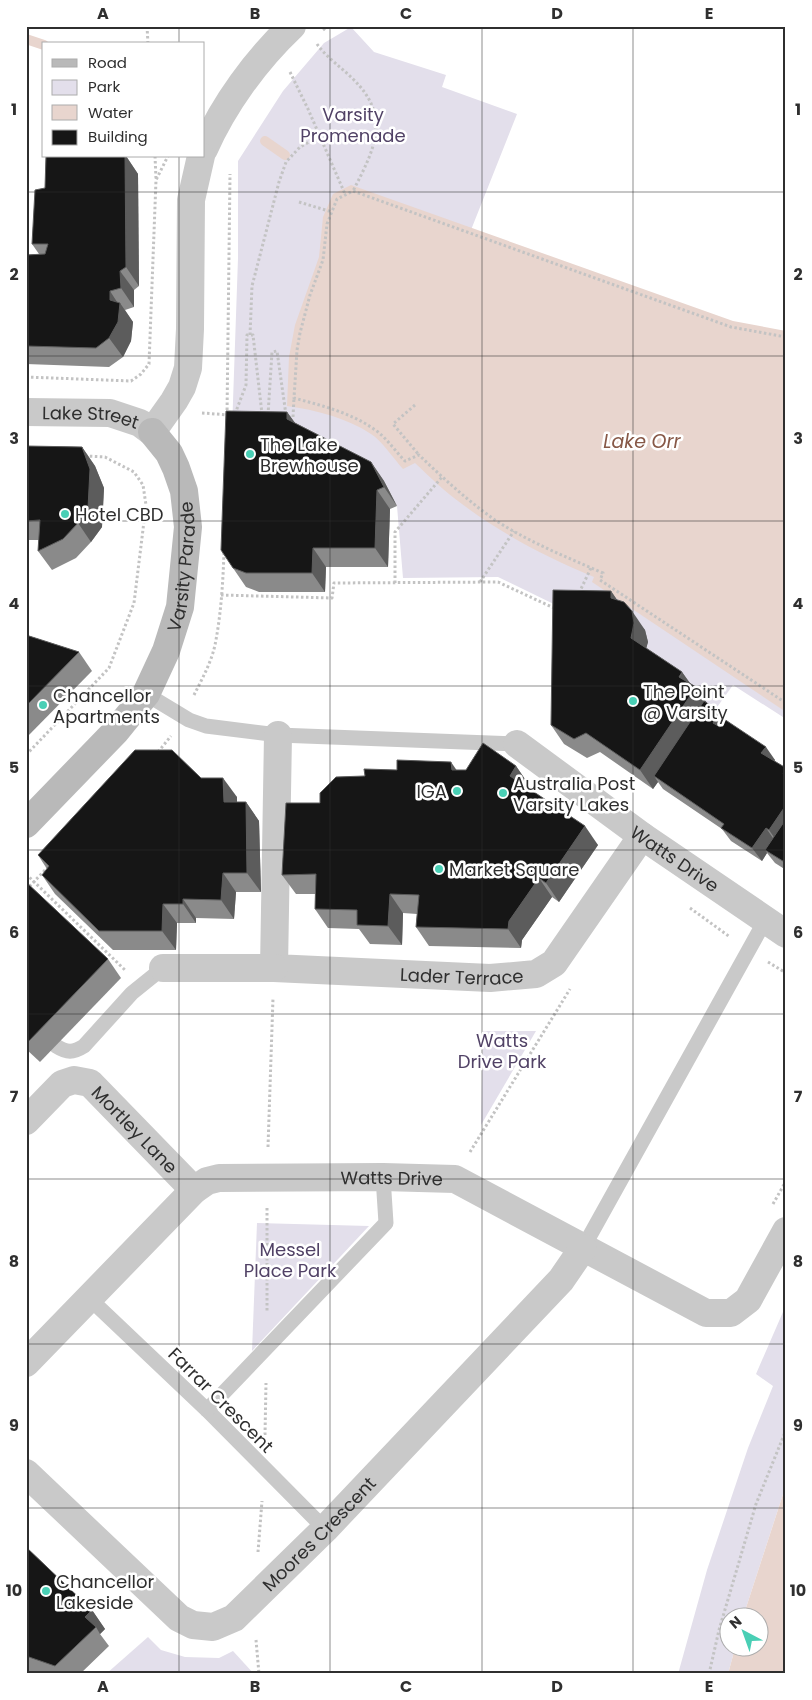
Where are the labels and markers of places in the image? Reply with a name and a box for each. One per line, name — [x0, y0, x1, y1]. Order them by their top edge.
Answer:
place label: The Lake Brewhouse — [260, 432, 359, 478]
marker: The Lake Brewhouse — [244, 448, 256, 460]
place label: Hotel CBD — [75, 502, 164, 527]
marker: Hotel CBD — [59, 508, 71, 520]
place label: The Point @ Varsity — [643, 679, 728, 725]
place label: Chancellor Apartments — [53, 683, 160, 729]
marker: The Point @ Varsity — [627, 695, 639, 707]
marker: Chancellor Apartments — [37, 699, 49, 711]
place label: Australia Post Varsity Lakes — [513, 771, 635, 817]
place label: IGA — [416, 779, 447, 804]
marker: IGA — [451, 785, 463, 797]
marker: Australia Post Varsity Lakes — [497, 787, 509, 799]
place label: Market Square — [449, 857, 579, 882]
marker: Market Square — [433, 863, 445, 875]
place label: Chancellor Lakeside — [56, 1569, 155, 1615]
marker: Chancellor Lakeside — [40, 1585, 52, 1597]

